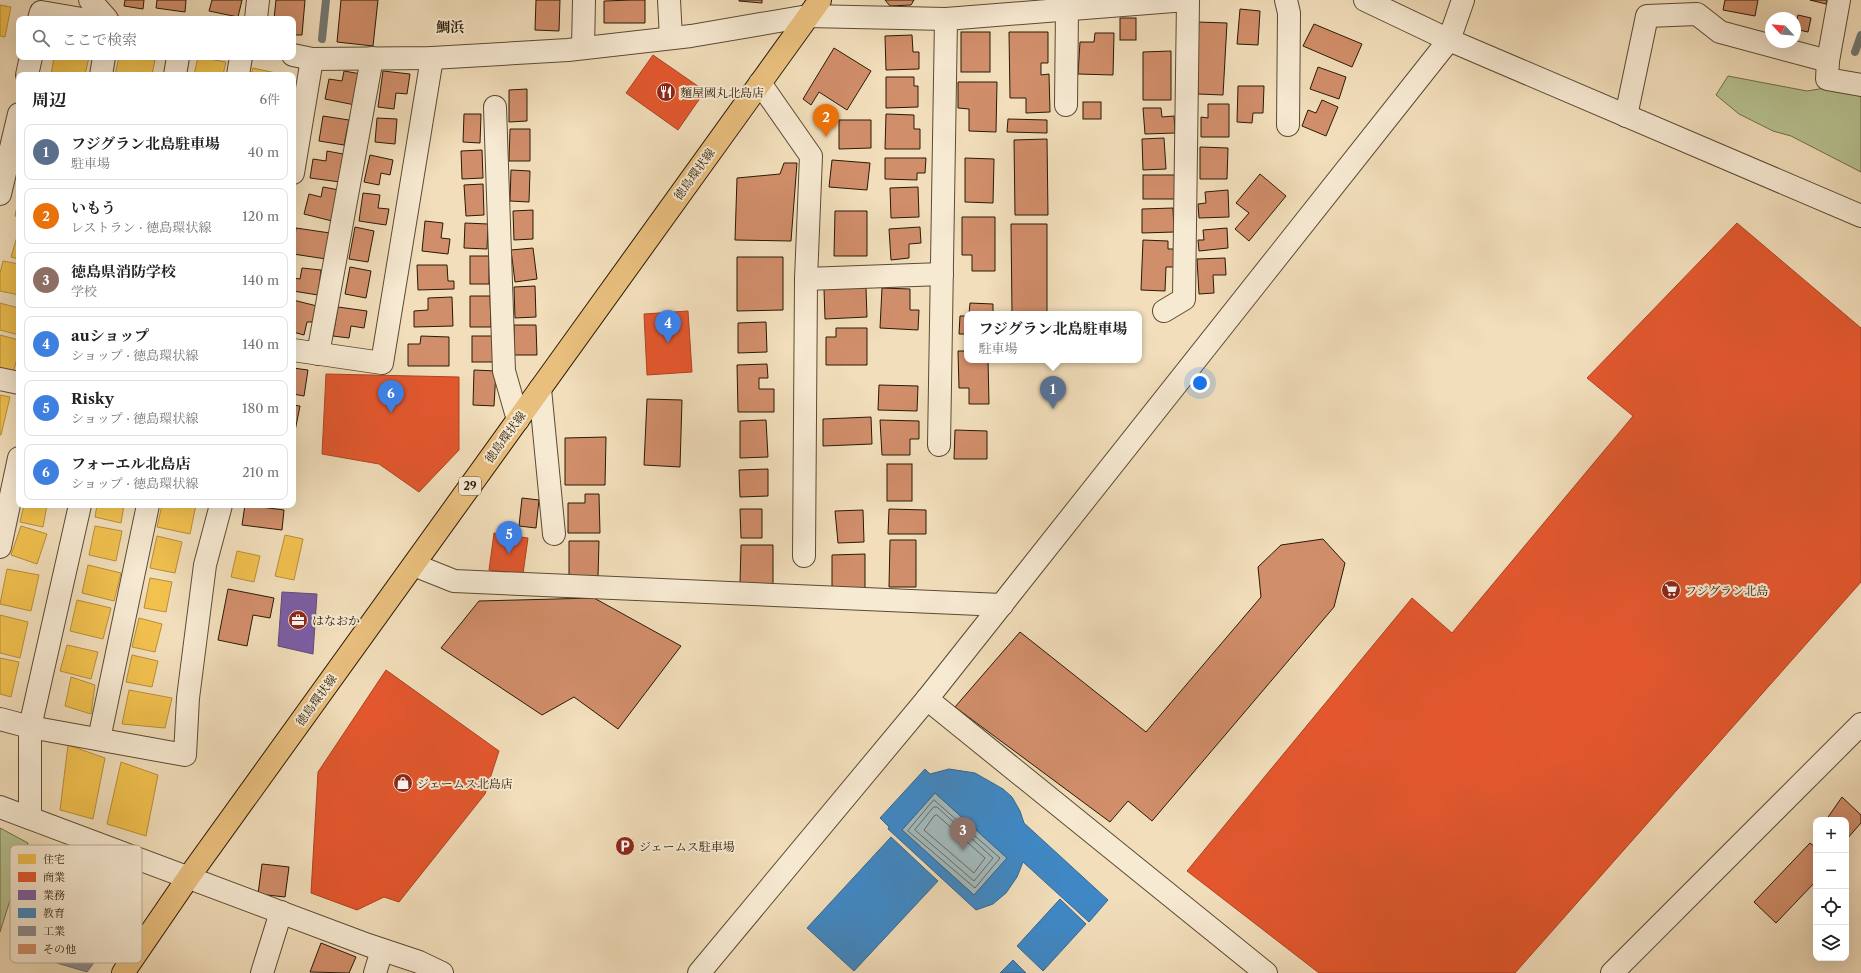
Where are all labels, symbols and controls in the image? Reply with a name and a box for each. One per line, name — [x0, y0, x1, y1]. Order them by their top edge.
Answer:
north arrow — [1765, 12, 1801, 48]
search box — [16, 16, 296, 60]
district label: 鯛浜 — [436, 18, 465, 36]
icon: search — [30, 27, 52, 49]
text: ここで検索 — [62, 30, 137, 49]
restaurant icon: 麵屋國丸北島店 — [655, 81, 677, 103]
place label: 麵屋國丸北島店 — [680, 85, 764, 100]
text: 周辺 — [32, 90, 66, 110]
text: 6件 — [259, 91, 280, 107]
pin: 2 — [813, 104, 839, 137]
text: フジグラン北島駐車場 — [71, 134, 220, 153]
text: 1 — [43, 144, 49, 160]
text: 40 m — [248, 144, 279, 160]
street label: 徳島環状線 — [670, 145, 718, 203]
text: 駐車場 — [71, 155, 110, 171]
text: いもう — [71, 198, 116, 217]
text: 2 — [42, 208, 50, 224]
text: 120 m — [242, 208, 279, 224]
text: レストラン · 徳島環状線 — [71, 219, 211, 235]
text: 徳島県消防学校 — [71, 262, 176, 281]
text: 3 — [42, 272, 50, 288]
text: 140 m — [242, 272, 279, 288]
text: 学校 — [71, 283, 97, 299]
pin: 4 — [655, 310, 681, 343]
popup — [964, 311, 1142, 363]
text: フジグラン北島駐車場 — [978, 319, 1128, 338]
text: auショップ — [71, 326, 149, 345]
text: 4 — [42, 336, 50, 352]
text: 140 m — [242, 336, 279, 352]
text: 駐車場 — [978, 340, 1017, 356]
text: ショップ · 徳島環状線 — [71, 347, 198, 363]
your location — [1190, 373, 1210, 393]
pin: 1 — [1040, 376, 1066, 409]
pin: 6 — [378, 380, 404, 413]
text: Risky — [71, 389, 114, 408]
text: 5 — [42, 400, 50, 416]
text: 180 m — [242, 400, 279, 416]
street label: 徳島環状線 — [481, 408, 529, 466]
text: ショップ · 徳島環状線 — [71, 410, 198, 426]
text: フォーエル北島店 — [71, 454, 190, 473]
text: 6 — [42, 464, 50, 480]
text: 210 m — [242, 464, 279, 480]
text: ショップ · 徳島環状線 — [71, 475, 198, 491]
road number: 29 — [459, 477, 481, 495]
pin: 5 — [496, 521, 522, 554]
supermarket icon: フジグラン北島 — [1660, 579, 1682, 601]
place label: フジグラン北島 — [1685, 583, 1768, 598]
office icon: はなおか — [287, 609, 309, 631]
place label: はなおか — [312, 613, 360, 628]
street label: 徳島環状線 — [292, 671, 340, 729]
shop icon: ジェームス北島店 — [392, 772, 414, 794]
place label: ジェームス北島店 — [417, 776, 513, 791]
pin: 3 — [950, 817, 976, 850]
map controls — [1813, 817, 1849, 961]
button: + — [1813, 817, 1849, 853]
parking icon: ジェームス駐車場 — [614, 835, 636, 857]
place label: ジェームス駐車場 — [639, 839, 735, 854]
legend — [10, 845, 142, 963]
text: 住宅 — [43, 852, 65, 866]
button: − — [1813, 853, 1849, 889]
text: 商業 — [43, 870, 65, 884]
text: 業務 — [43, 888, 65, 902]
button: locate — [1813, 889, 1849, 925]
text: 教育 — [43, 906, 65, 920]
text: 工業 — [43, 924, 65, 938]
button: layers — [1813, 925, 1849, 961]
text: その他 — [43, 942, 76, 956]

